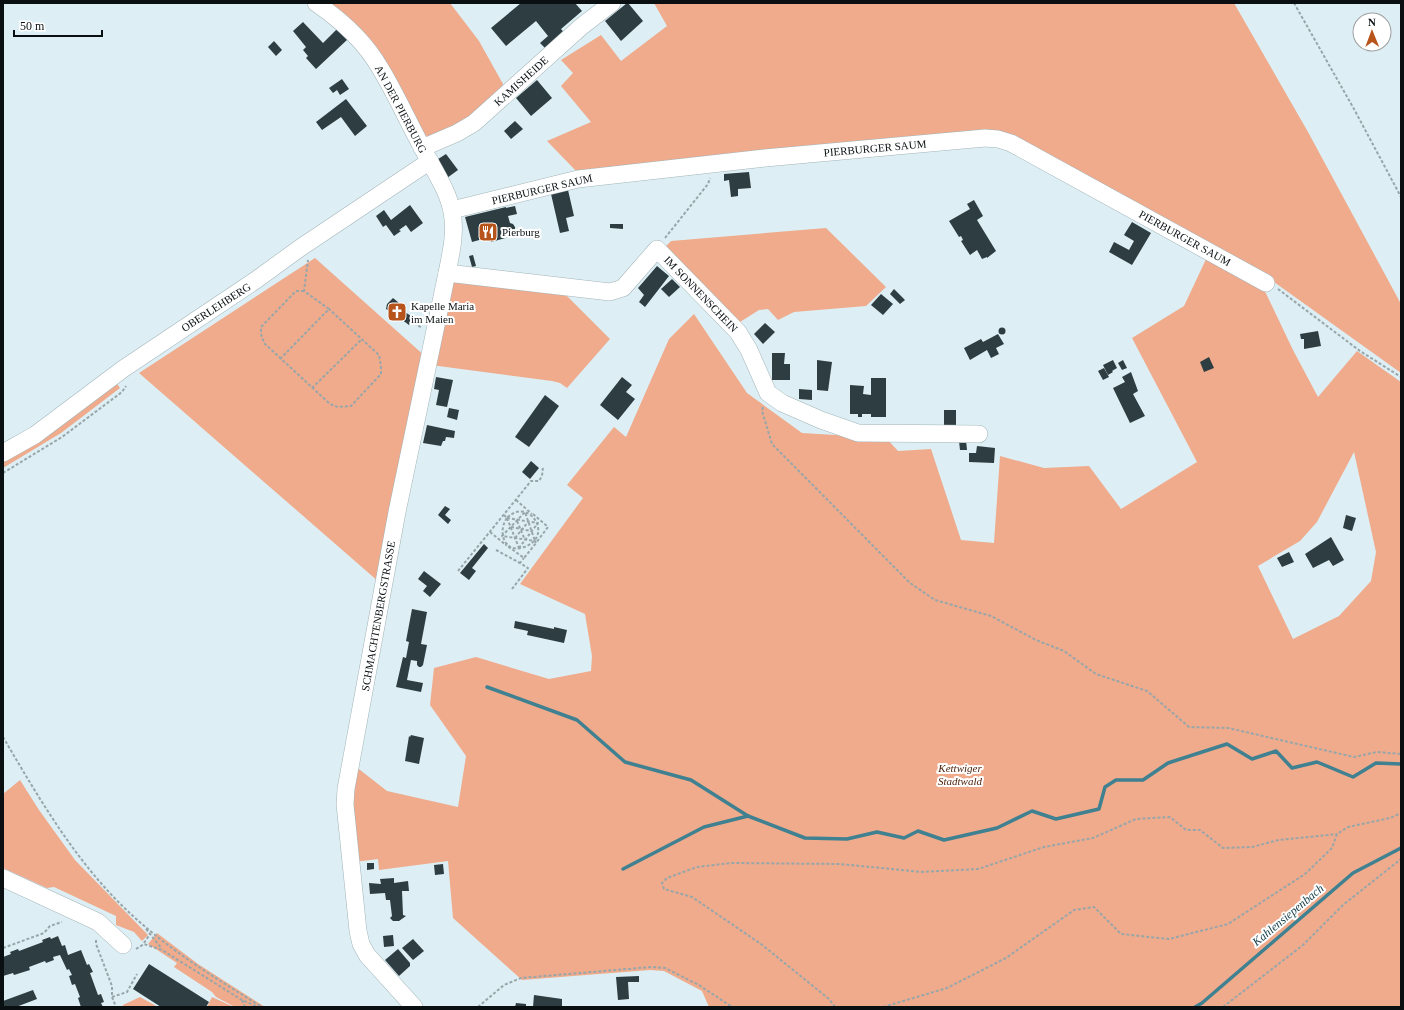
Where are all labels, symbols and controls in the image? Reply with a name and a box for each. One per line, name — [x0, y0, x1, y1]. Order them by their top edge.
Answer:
scale bar — [14, 12, 102, 38]
north arrow — [1352, 12, 1392, 52]
text: N — [1368, 16, 1376, 28]
text: 50 m — [20, 19, 45, 33]
street label: KAMISHEIDE — [492, 53, 551, 108]
street label: AN DER PIERBURG — [373, 63, 429, 155]
street label: PIERBURGER SAUM — [823, 138, 927, 158]
street label: PIERBURGER SAUM — [490, 172, 594, 206]
street label: PIERBURGER SAUM — [1137, 208, 1233, 268]
restaurant icon: Pierburg — [477, 221, 499, 243]
place label: Pierburg — [502, 226, 540, 238]
street label: IM SONNENSCHEIN — [662, 254, 740, 334]
street label: OBERLEHBERG — [179, 280, 253, 334]
place label: Kapelle Maria im Maien — [411, 300, 474, 325]
church icon: Kapelle Maria im Maien — [386, 301, 408, 323]
street label: SCHMACHTENBERGSTRASSE — [359, 540, 397, 692]
park label: Kettwiger Stadtwald — [937, 762, 982, 787]
water label: Kahlensiepenbach — [1249, 881, 1326, 949]

